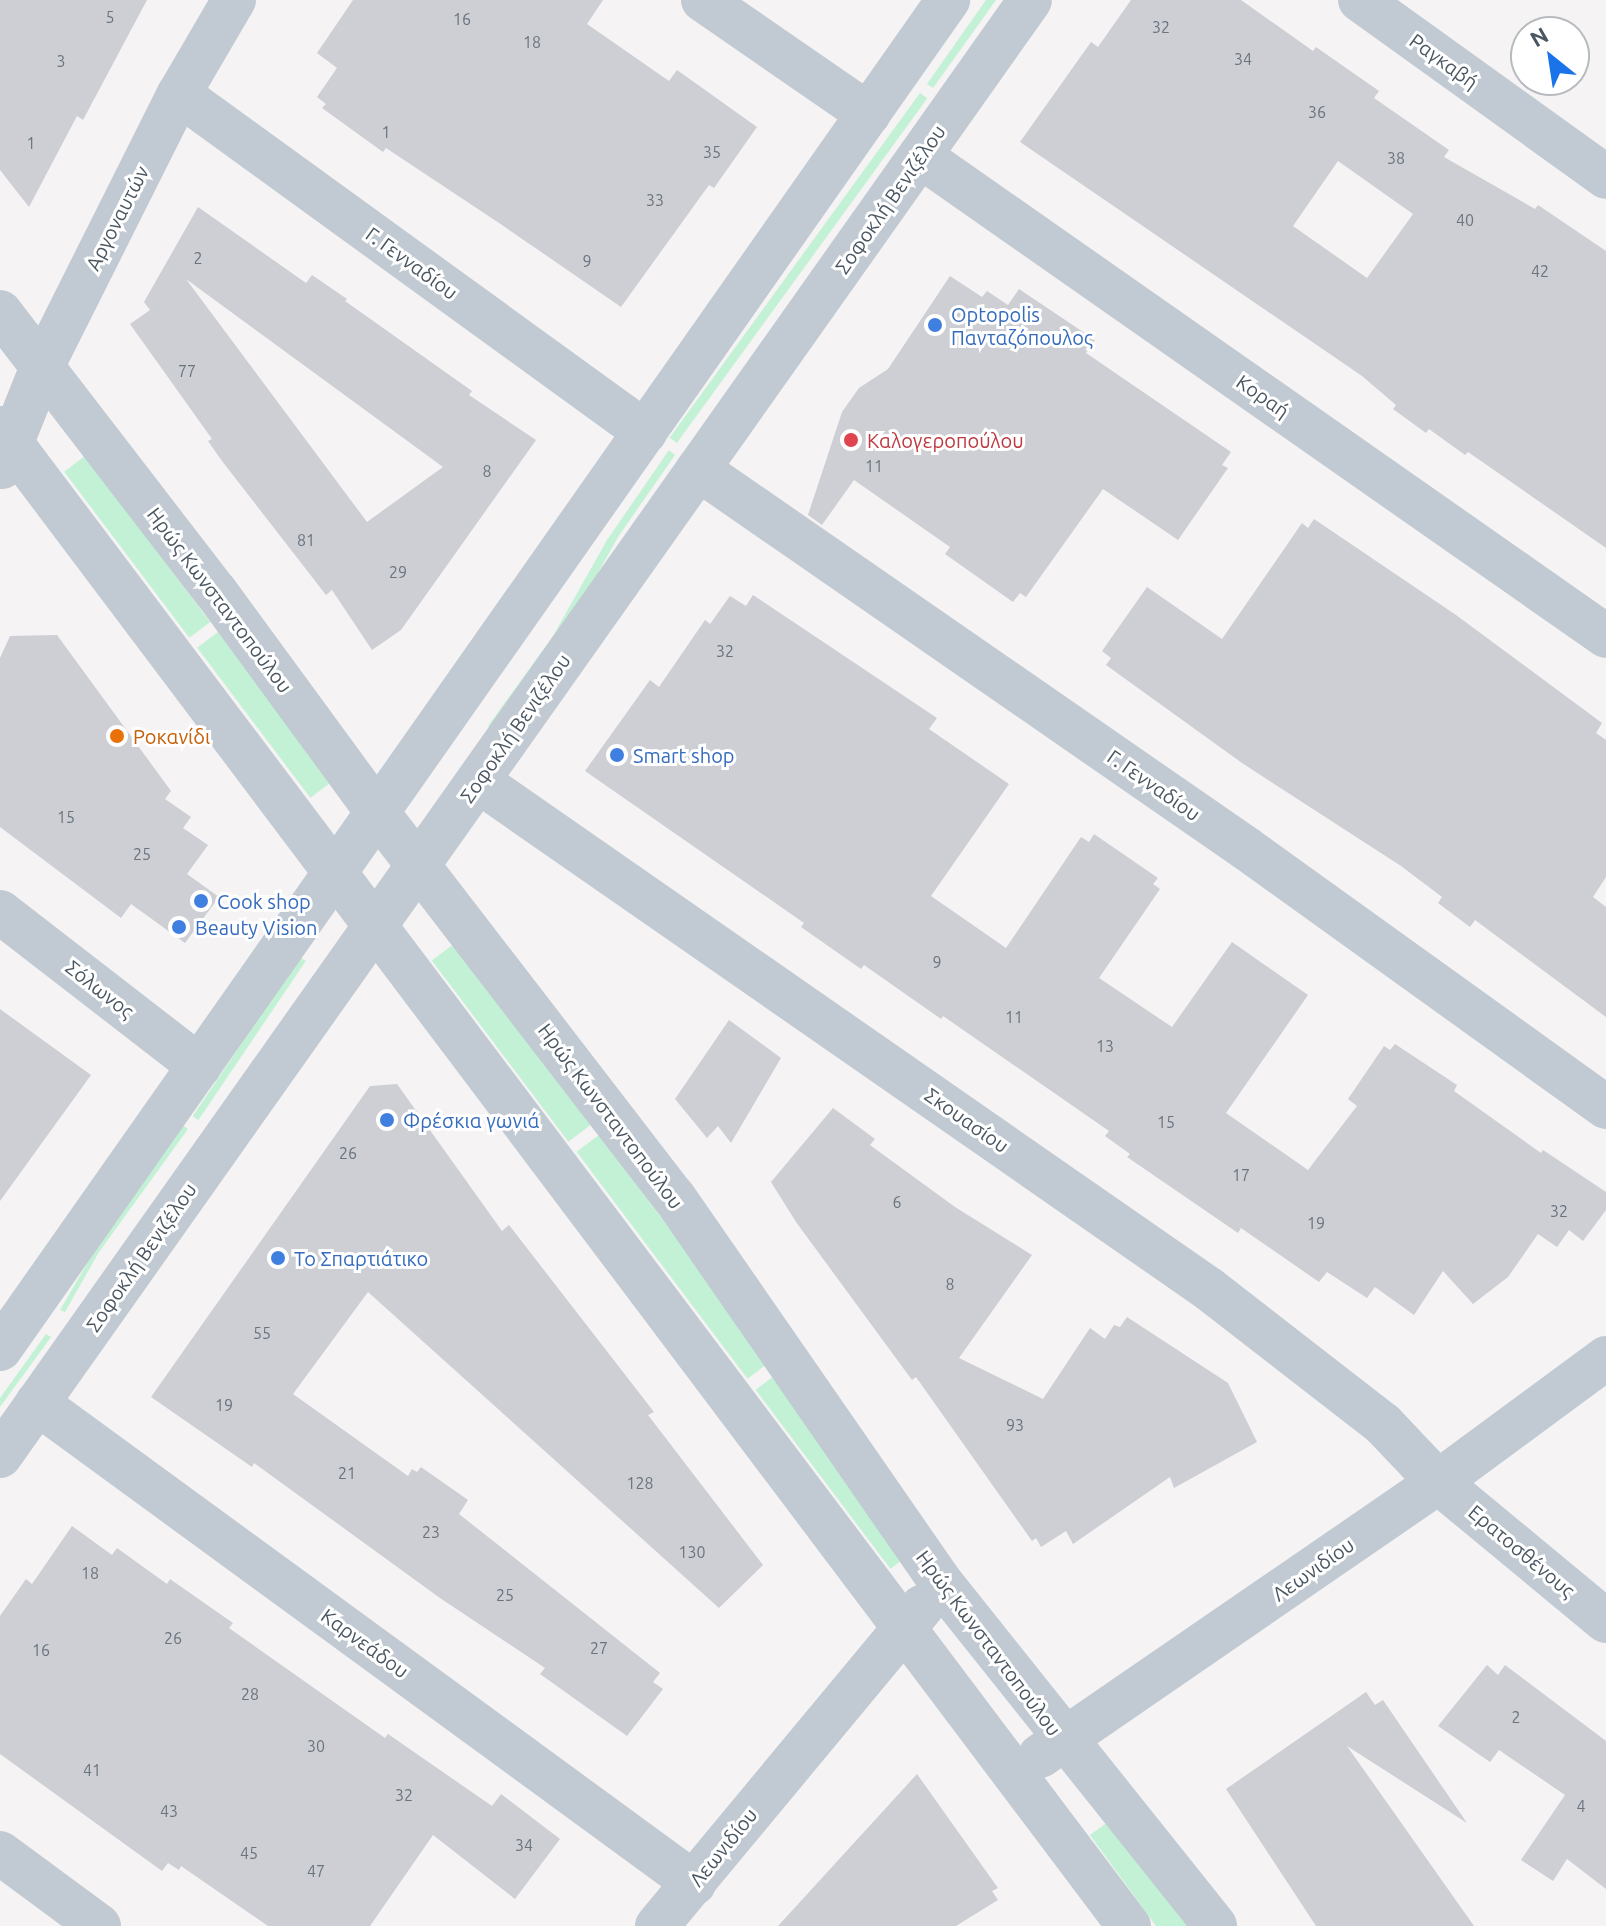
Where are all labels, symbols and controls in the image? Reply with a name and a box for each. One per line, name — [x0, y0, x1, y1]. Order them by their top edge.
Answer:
house number: 5 — [105, 7, 115, 27]
house number: 16 — [453, 9, 471, 29]
north arrow — [1510, 16, 1590, 96]
house number: 32 — [1152, 17, 1170, 37]
text: N — [1525, 22, 1552, 51]
street label: Ραγκαβή — [1405, 28, 1483, 94]
house number: 18 — [523, 32, 541, 52]
house number: 34 — [1234, 49, 1252, 69]
house number: 3 — [56, 51, 66, 71]
house number: 36 — [1308, 102, 1326, 122]
street label: Σοφοκλή Βενιζέλου — [830, 120, 950, 278]
house number: 1 — [381, 122, 391, 142]
house number: 1 — [26, 133, 36, 153]
house number: 35 — [703, 142, 721, 162]
house number: 38 — [1387, 148, 1405, 168]
street label: Αργοναυτών — [80, 162, 154, 274]
house number: 33 — [646, 190, 664, 210]
house number: 40 — [1456, 210, 1474, 230]
street label: Γ. Γενναδίου — [361, 222, 463, 304]
house number: 2 — [193, 248, 203, 268]
house number: 9 — [582, 251, 592, 271]
house number: 42 — [1531, 261, 1549, 281]
place label: Optopolis Πανταζόπουλος — [951, 302, 1093, 349]
marker: Optopolis Πανταζόπουλος — [926, 316, 944, 334]
house number: 77 — [178, 361, 196, 381]
street label: Κοραή — [1232, 369, 1294, 423]
place label: Καλογεροπούλου — [867, 428, 1024, 452]
marker: Καλογεροπούλου — [842, 431, 860, 449]
house number: 11 — [865, 456, 883, 476]
house number: 8 — [482, 461, 492, 481]
street label: Ηρώς Κωνσταντοπούλου — [142, 503, 298, 697]
house number: 81 — [297, 530, 315, 550]
house number: 29 — [389, 562, 407, 582]
house number: 32 — [716, 641, 734, 661]
street label: Σοφοκλή Βενιζέλου — [455, 649, 575, 807]
place label: Ροκανίδι — [133, 724, 210, 748]
marker: Ροκανίδι — [108, 727, 126, 745]
place label: Smart shop — [633, 743, 735, 767]
street label: Γ. Γενναδίου — [1103, 744, 1205, 826]
marker: Smart shop — [608, 746, 626, 764]
house number: 15 — [57, 807, 75, 827]
house number: 25 — [133, 844, 151, 864]
place label: Cook shop — [217, 889, 311, 913]
marker: Cook shop — [192, 892, 210, 910]
place label: Beauty Vision — [195, 915, 317, 939]
marker: Beauty Vision — [170, 918, 188, 936]
house number: 9 — [932, 952, 942, 972]
street label: Σόλωνος — [61, 955, 139, 1023]
house number: 11 — [1005, 1007, 1023, 1027]
street label: Ηρώς Κωνσταντοπούλου — [533, 1019, 689, 1213]
house number: 13 — [1096, 1036, 1114, 1056]
street label: Σκουασίου — [921, 1082, 1013, 1158]
place label: Φρέσκια γωνιά — [403, 1108, 539, 1132]
marker: Φρέσκια γωνιά — [378, 1111, 396, 1129]
house number: 15 — [1157, 1112, 1175, 1132]
house number: 26 — [339, 1143, 357, 1163]
house number: 17 — [1232, 1165, 1250, 1185]
street label: Σοφοκλή Βενιζέλου — [81, 1178, 201, 1336]
house number: 6 — [892, 1192, 902, 1212]
house number: 32 — [1550, 1201, 1568, 1221]
house number: 19 — [1307, 1213, 1325, 1233]
place label: Το Σπαρτιάτικο — [294, 1246, 428, 1270]
marker: Το Σπαρτιάτικο — [269, 1249, 287, 1267]
house number: 8 — [945, 1274, 955, 1294]
house number: 55 — [253, 1323, 271, 1343]
house number: 19 — [215, 1395, 233, 1415]
house number: 93 — [1006, 1415, 1024, 1435]
house number: 21 — [338, 1463, 356, 1483]
house number: 128 — [626, 1473, 654, 1493]
street label: Ερατοσθένους — [1464, 1500, 1580, 1602]
house number: 23 — [422, 1522, 440, 1542]
street label: Λεωνιδίου — [1268, 1532, 1358, 1606]
house number: 130 — [678, 1542, 706, 1562]
street label: Ηρώς Κωνσταντοπούλου — [911, 1546, 1067, 1740]
house number: 18 — [81, 1563, 99, 1583]
house number: 25 — [496, 1585, 514, 1605]
street label: Καρνεάδου — [317, 1603, 413, 1683]
house number: 26 — [164, 1628, 182, 1648]
house number: 27 — [590, 1638, 608, 1658]
house number: 16 — [32, 1640, 50, 1660]
house number: 28 — [241, 1684, 259, 1704]
house number: 2 — [1511, 1707, 1521, 1727]
house number: 30 — [307, 1736, 325, 1756]
house number: 41 — [83, 1760, 101, 1780]
house number: 32 — [395, 1785, 413, 1805]
house number: 4 — [1576, 1796, 1586, 1816]
house number: 43 — [160, 1801, 178, 1821]
street label: Λεωνιδίου — [684, 1803, 762, 1891]
house number: 34 — [515, 1835, 533, 1855]
house number: 45 — [240, 1843, 258, 1863]
house number: 47 — [307, 1861, 325, 1881]

